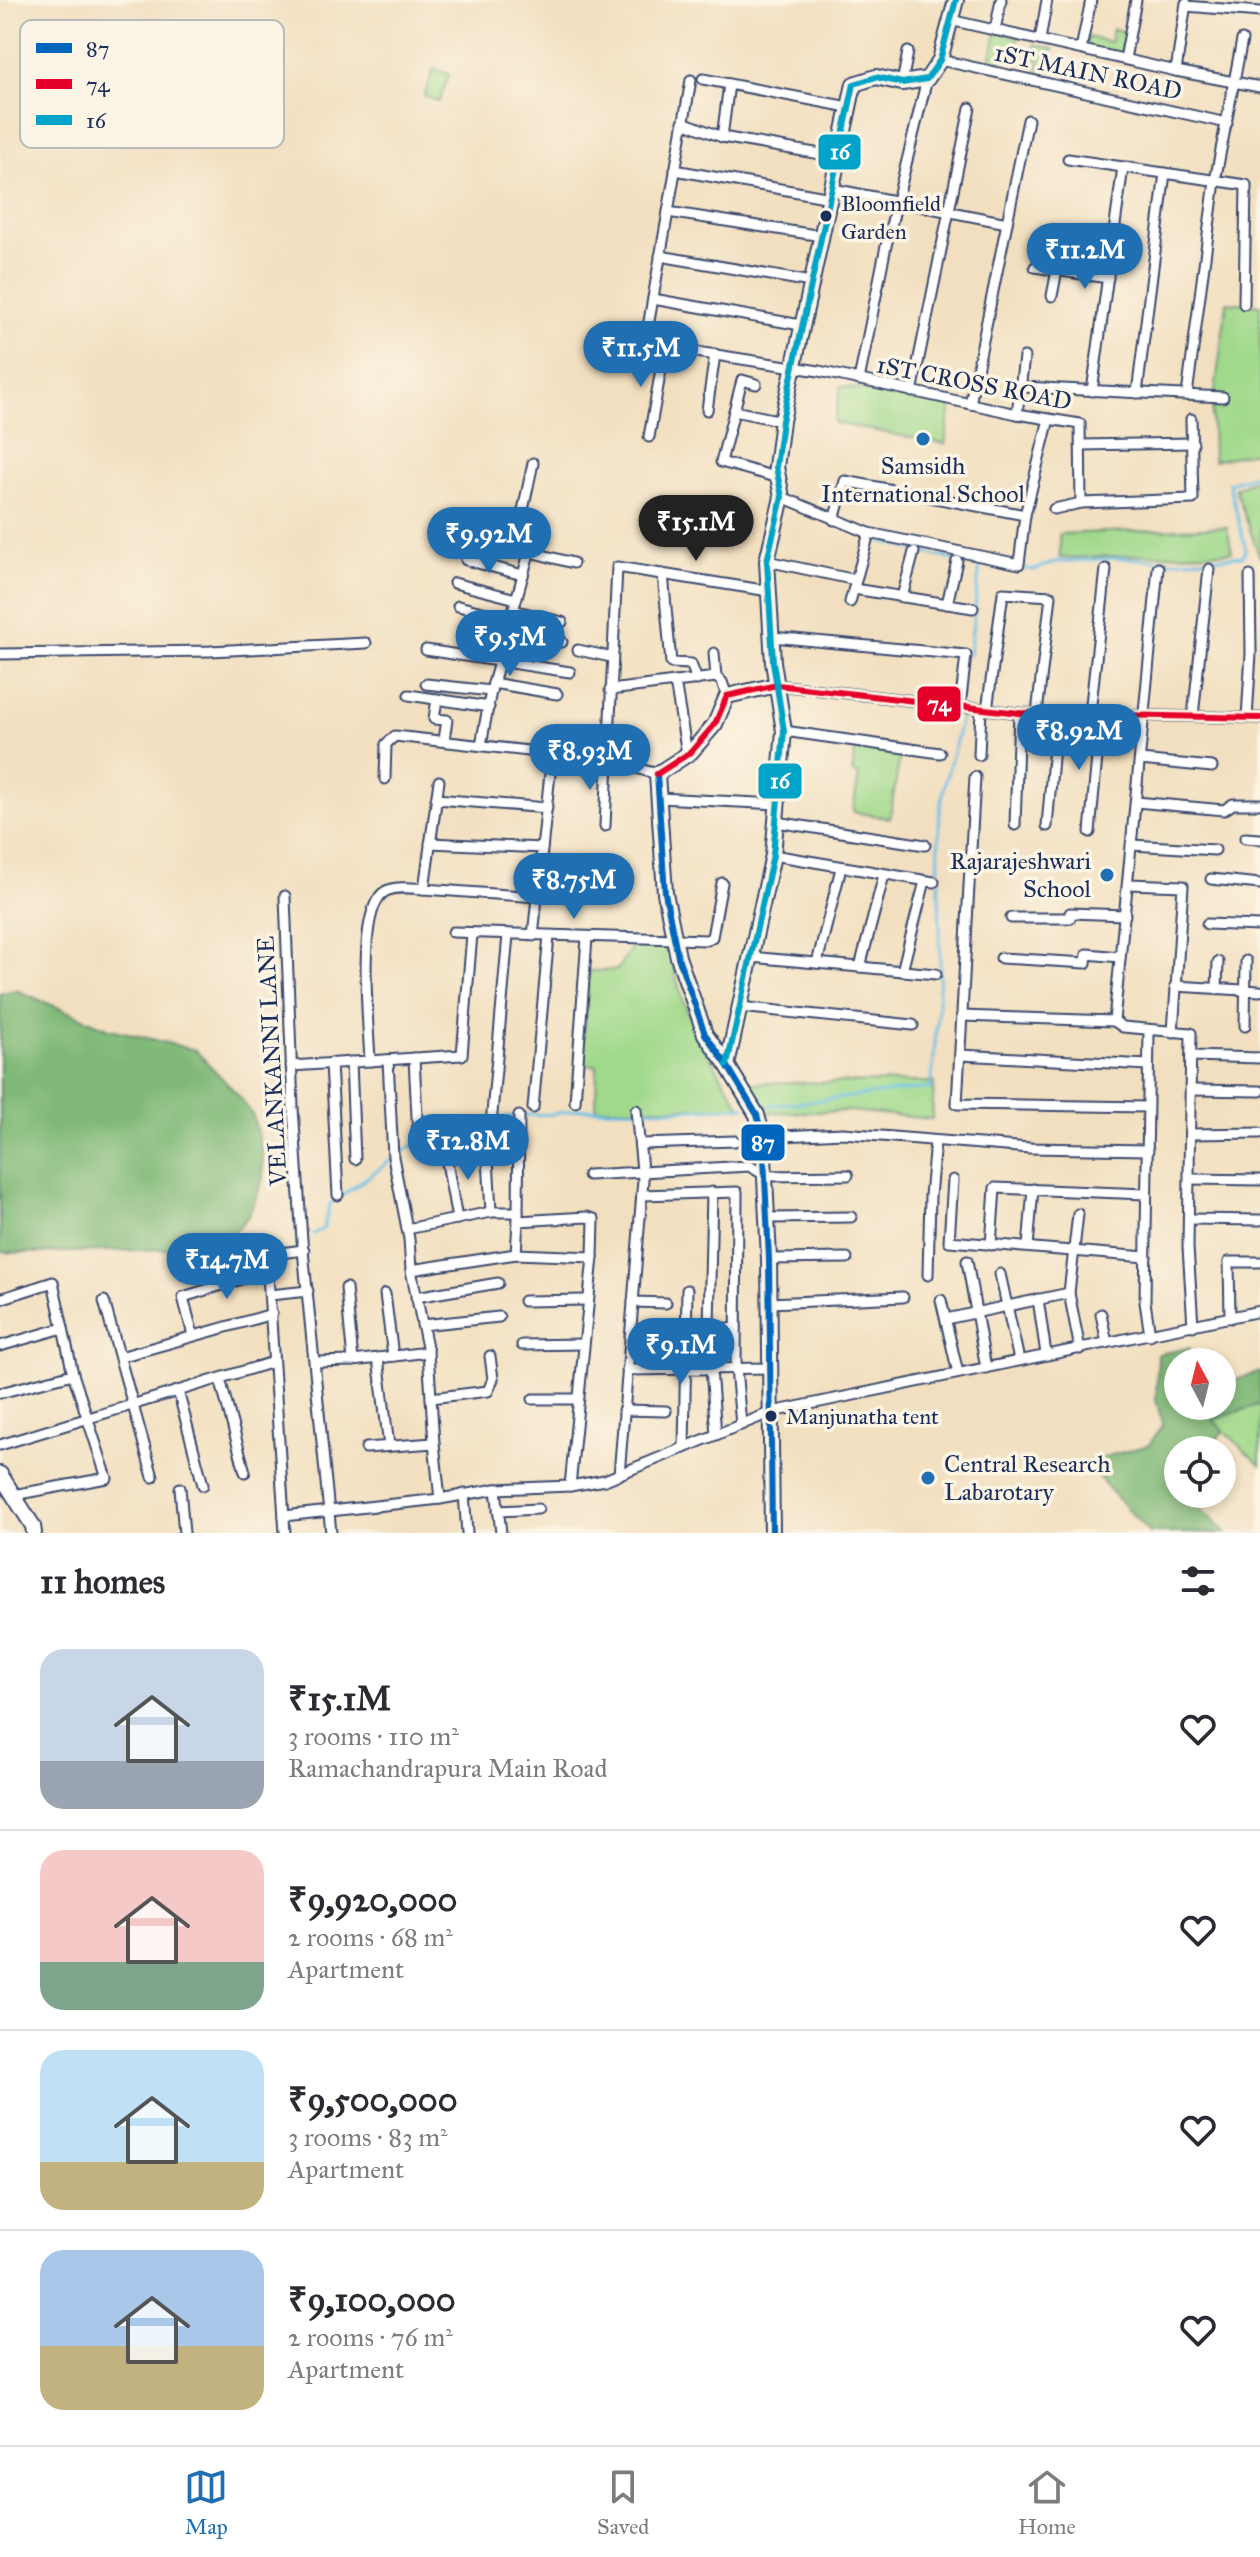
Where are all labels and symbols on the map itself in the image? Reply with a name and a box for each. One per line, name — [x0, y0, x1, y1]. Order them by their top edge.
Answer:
legend — [20, 20, 284, 148]
text: 87 — [86, 35, 109, 62]
street label: 1ST MAIN ROAD — [991, 37, 1185, 107]
text: 74 — [86, 71, 110, 98]
text: 16 — [86, 107, 107, 134]
line badge: 16 — [817, 133, 862, 171]
text: 16 — [830, 138, 852, 165]
place label: Bloomfield Garden — [841, 190, 941, 245]
marker: Bloomfield Garden — [818, 208, 834, 224]
pin: ₹11.2M — [1020, 223, 1150, 291]
pin: ₹11.5M — [576, 321, 706, 389]
street label: 1ST CROSS ROAD — [874, 349, 1074, 417]
marker: Samsidh International School — [914, 430, 932, 448]
place label: Samsidh International School — [821, 451, 1025, 509]
pin: ₹15.1M — [631, 495, 761, 563]
pin: ₹9.92M — [424, 507, 554, 575]
pin: ₹9.5M — [454, 610, 566, 678]
line badge: 74 — [916, 685, 962, 723]
text: 74 — [927, 690, 952, 717]
pin: ₹8.92M — [1014, 704, 1144, 772]
pin: ₹8.93M — [525, 724, 655, 792]
line badge: 16 — [757, 762, 803, 800]
text: 16 — [770, 767, 792, 794]
place label: Rajarajeshwari School — [950, 846, 1092, 904]
pin: ₹8.75M — [509, 853, 639, 921]
marker: Rajarajeshwari School — [1098, 866, 1116, 884]
street label: VELANKANNI LANE — [250, 935, 294, 1188]
pin: ₹12.8M — [403, 1114, 533, 1182]
line badge: 87 — [740, 1123, 786, 1162]
text: 87 — [751, 1129, 775, 1156]
pin: ₹14.7M — [162, 1233, 292, 1301]
pin: ₹9.1M — [625, 1318, 737, 1386]
north arrow — [1164, 1348, 1236, 1420]
place label: Manjunatha tent — [786, 1403, 939, 1430]
marker: Manjunatha tent — [763, 1408, 779, 1424]
place label: Central Research Labarotary — [944, 1449, 1111, 1507]
marker: Central Research Labarotary — [919, 1469, 937, 1487]

